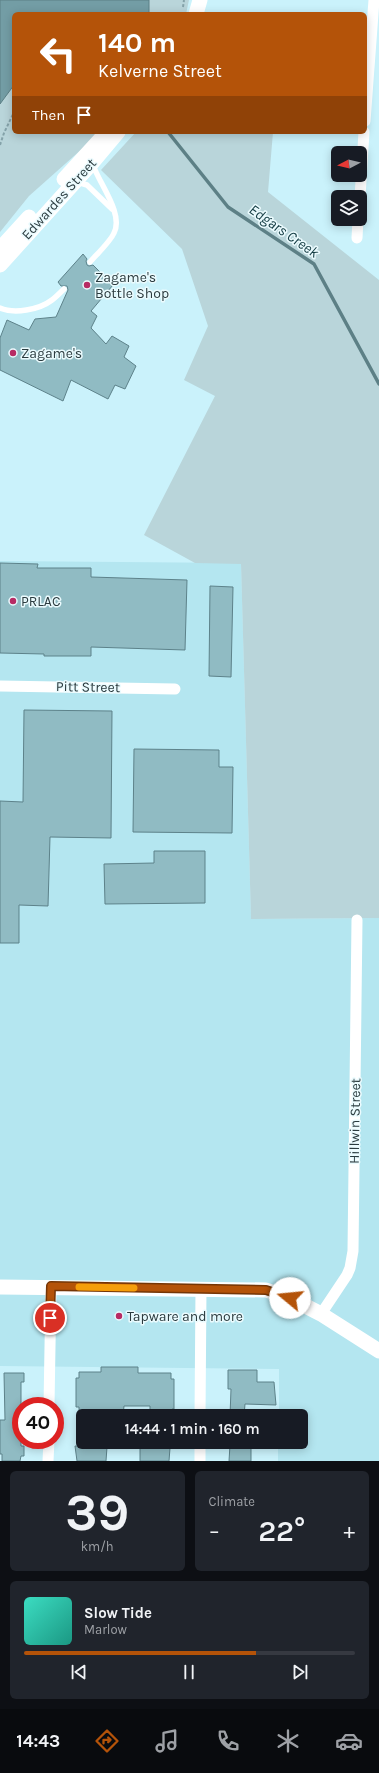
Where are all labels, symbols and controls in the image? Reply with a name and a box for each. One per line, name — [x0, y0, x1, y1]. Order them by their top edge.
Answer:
text: 140 m — [98, 26, 176, 59]
icon: left — [32, 28, 84, 80]
text: Kelverne Street — [98, 60, 222, 82]
icon: arrive — [73, 104, 95, 126]
text: Then — [32, 106, 65, 124]
north arrow — [331, 146, 367, 182]
map controls — [331, 146, 367, 226]
street label: Edwardes Street — [18, 155, 100, 243]
button: layers — [331, 190, 367, 226]
water label: Edgars Creek — [246, 200, 323, 262]
place label: Zagame's Bottle Shop — [95, 269, 169, 302]
marker: Zagame's Bottle Shop — [82, 280, 92, 290]
place label: Zagame's — [21, 345, 82, 362]
marker: Zagame's — [8, 348, 18, 358]
place label: PRLAC — [21, 593, 61, 610]
marker: PRLAC — [8, 596, 18, 606]
street label: Pitt Street — [56, 678, 120, 696]
street label: Hillwin Street — [346, 1078, 364, 1164]
position arrow — [269, 1277, 311, 1319]
pin — [33, 1301, 67, 1335]
icon: arrive — [39, 1307, 61, 1329]
place label: Tapware and more — [127, 1308, 243, 1325]
marker: Tapware and more — [114, 1311, 124, 1321]
speed limit sign: 40 — [12, 1397, 64, 1449]
text: 14:44 · 1 min · 160 m — [124, 1420, 260, 1438]
text: 39 — [65, 1482, 129, 1543]
text: Climate — [209, 1494, 255, 1509]
text: 22° — [258, 1513, 305, 1549]
text: − — [209, 1518, 220, 1544]
text: + — [343, 1518, 355, 1544]
text: km/h — [81, 1539, 114, 1554]
text: Slow Tide — [84, 1604, 152, 1622]
text: Marlow — [84, 1622, 127, 1637]
icon: previous — [68, 1661, 90, 1683]
icon: pause — [178, 1661, 200, 1683]
icon: next — [289, 1661, 311, 1683]
icon: directions — [93, 1727, 121, 1755]
icon: music — [153, 1727, 181, 1755]
icon: phone — [214, 1727, 242, 1755]
icon: climate — [274, 1727, 302, 1755]
icon: car — [335, 1727, 363, 1755]
text: 14:43 — [16, 1730, 60, 1752]

